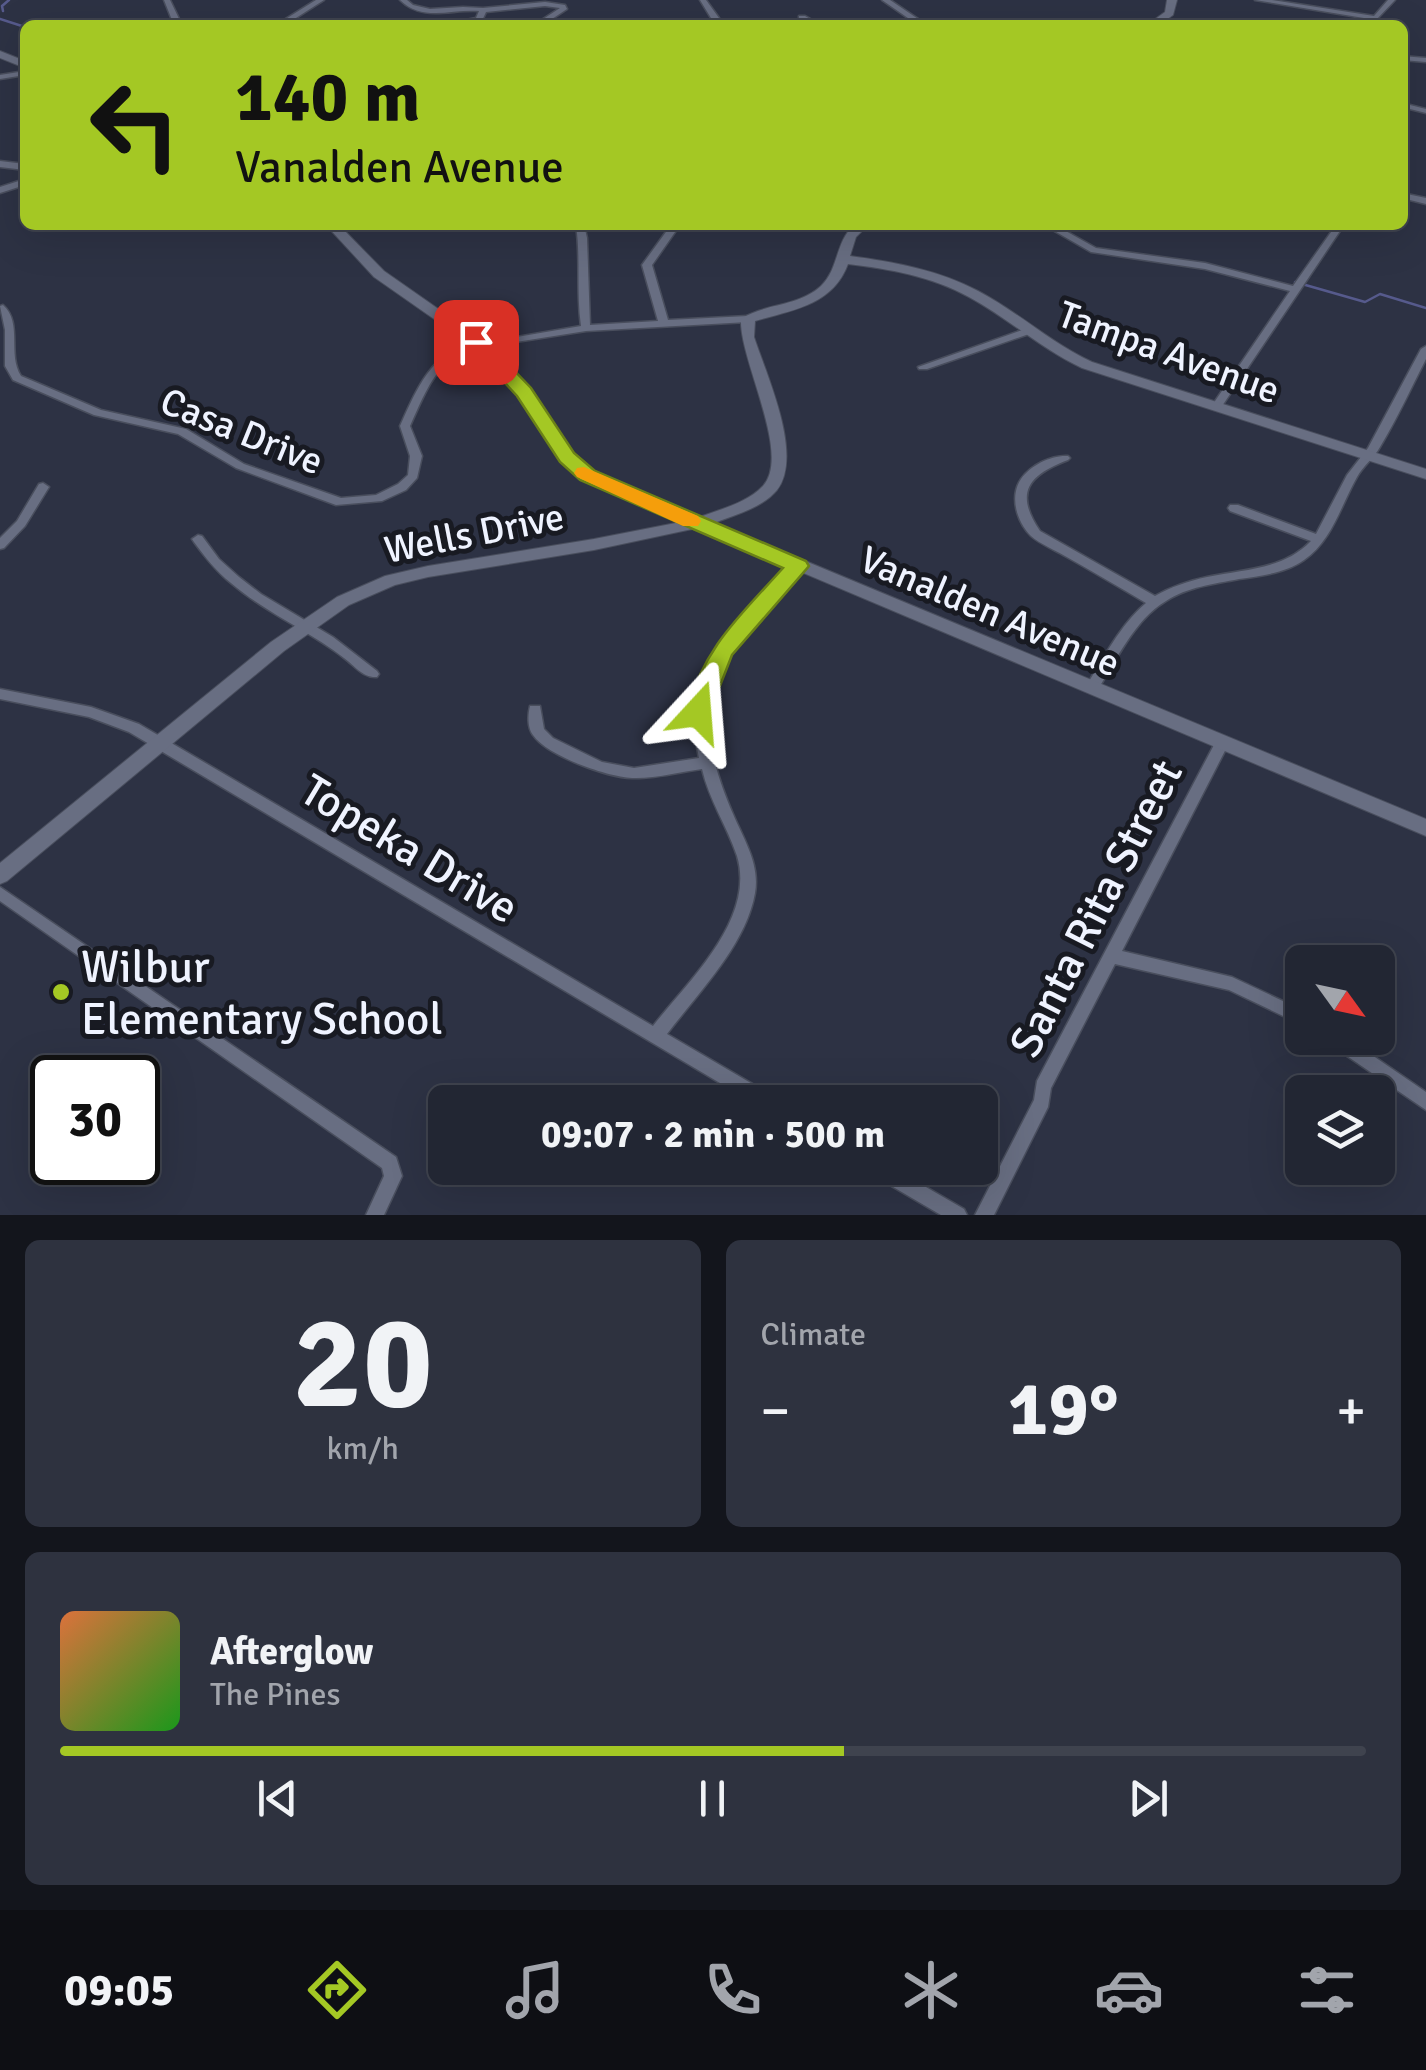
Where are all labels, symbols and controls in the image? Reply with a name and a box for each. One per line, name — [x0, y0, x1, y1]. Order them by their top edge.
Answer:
text: 140 m — [235, 54, 420, 140]
icon: left — [70, 60, 200, 190]
text: Vanalden Avenue — [235, 140, 564, 195]
street label: Tampa Avenue — [1052, 291, 1286, 414]
pin — [434, 300, 519, 385]
icon: arrive — [449, 315, 504, 370]
street label: Casa Drive — [154, 378, 330, 485]
street label: Wells Drive — [380, 493, 568, 574]
street label: Vanalden Avenue — [853, 536, 1127, 687]
position arrow — [646, 660, 750, 764]
street label: Santa Rita Street — [998, 751, 1195, 1066]
street label: Topeka Drive — [290, 763, 528, 936]
place label: Wilbur Elementary School — [81, 940, 443, 1047]
north arrow — [1285, 945, 1395, 1055]
map controls — [1285, 945, 1395, 1185]
marker: Wilbur Elementary School — [50, 981, 72, 1003]
speed limit sign: 30 — [30, 1055, 160, 1185]
button: layers — [1285, 1075, 1395, 1185]
text: 09:07 · 2 min · 500 m — [541, 1111, 885, 1158]
text: 20 — [293, 1284, 433, 1444]
text: Climate — [761, 1315, 866, 1354]
text: 19° — [1008, 1363, 1119, 1456]
text: − — [761, 1377, 790, 1445]
text: + — [1336, 1377, 1366, 1445]
text: km/h — [327, 1429, 399, 1468]
text: Afterglow — [210, 1628, 373, 1675]
text: The Pines — [210, 1675, 341, 1714]
icon: previous — [250, 1771, 305, 1826]
icon: pause — [685, 1771, 740, 1826]
icon: next — [1121, 1771, 1176, 1826]
icon: directions — [302, 1955, 372, 2025]
icon: music — [500, 1955, 570, 2025]
icon: phone — [698, 1955, 768, 2025]
icon: climate — [896, 1955, 966, 2025]
icon: car — [1094, 1955, 1164, 2025]
icon: filters — [1292, 1955, 1362, 2025]
text: 09:05 — [64, 1963, 174, 2018]

